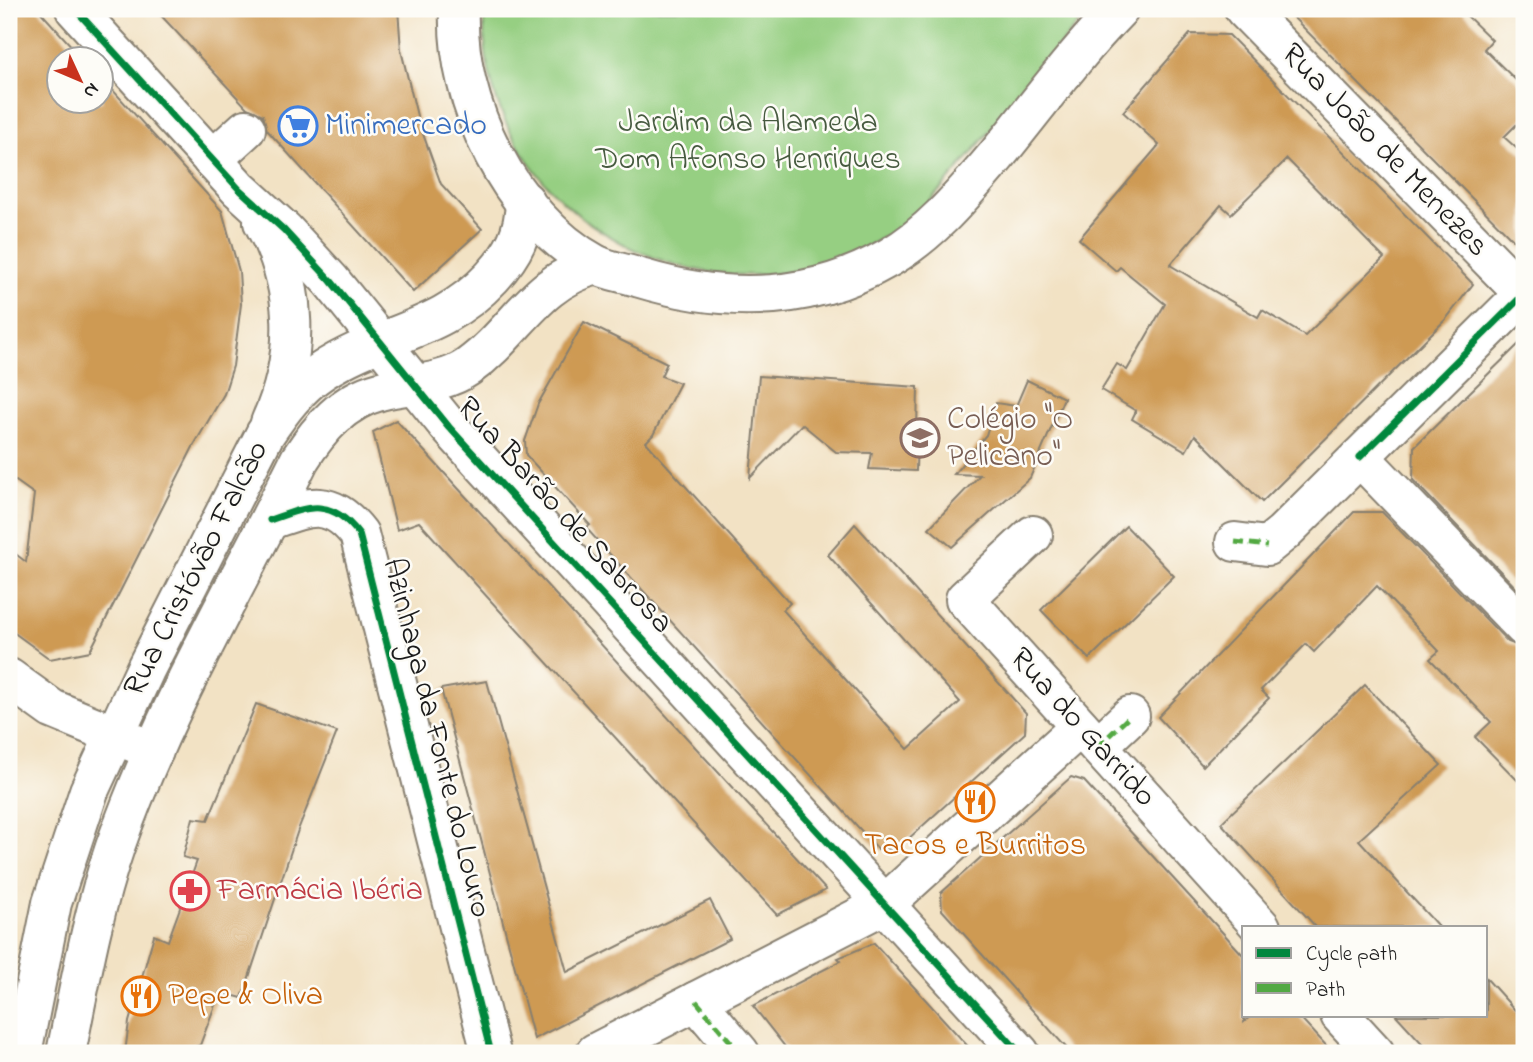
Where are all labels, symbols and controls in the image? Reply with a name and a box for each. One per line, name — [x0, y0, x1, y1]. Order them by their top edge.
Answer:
street label: Rua João de Menezes — [1269, 33, 1499, 269]
north arrow — [46, 46, 116, 116]
text: N — [76, 76, 105, 104]
park label: Jardim da Alameda Dom Afonso Henriques — [594, 100, 901, 184]
place label: Minimercado — [325, 103, 487, 150]
supermarket icon: Minimercado — [277, 105, 319, 147]
street label: Rua Barão de Sabrosa — [444, 387, 684, 645]
place label: Colégio "O Pelicano" — [947, 397, 1073, 481]
school or university icon: Colégio "O Pelicano" — [899, 417, 941, 459]
street label: Rua Cristóvão Falcão — [112, 433, 282, 705]
street label: Azinhaga da Fonte do Louro — [369, 553, 503, 923]
street label: Rua do Garrido — [997, 637, 1167, 819]
restaurant icon: Tacos e Burritos — [954, 781, 996, 823]
place label: Tacos e Burritos — [864, 823, 1086, 870]
place label: Farmácia Ibéria — [216, 868, 423, 915]
pharmacy icon: Farmácia Ibéria — [169, 870, 211, 912]
legend — [1242, 926, 1488, 1016]
text: Cycle path — [1306, 940, 1397, 972]
place label: Pepe & Oliva — [168, 973, 323, 1020]
restaurant icon: Pepe & Oliva — [120, 975, 162, 1017]
text: Path — [1306, 976, 1345, 1006]

